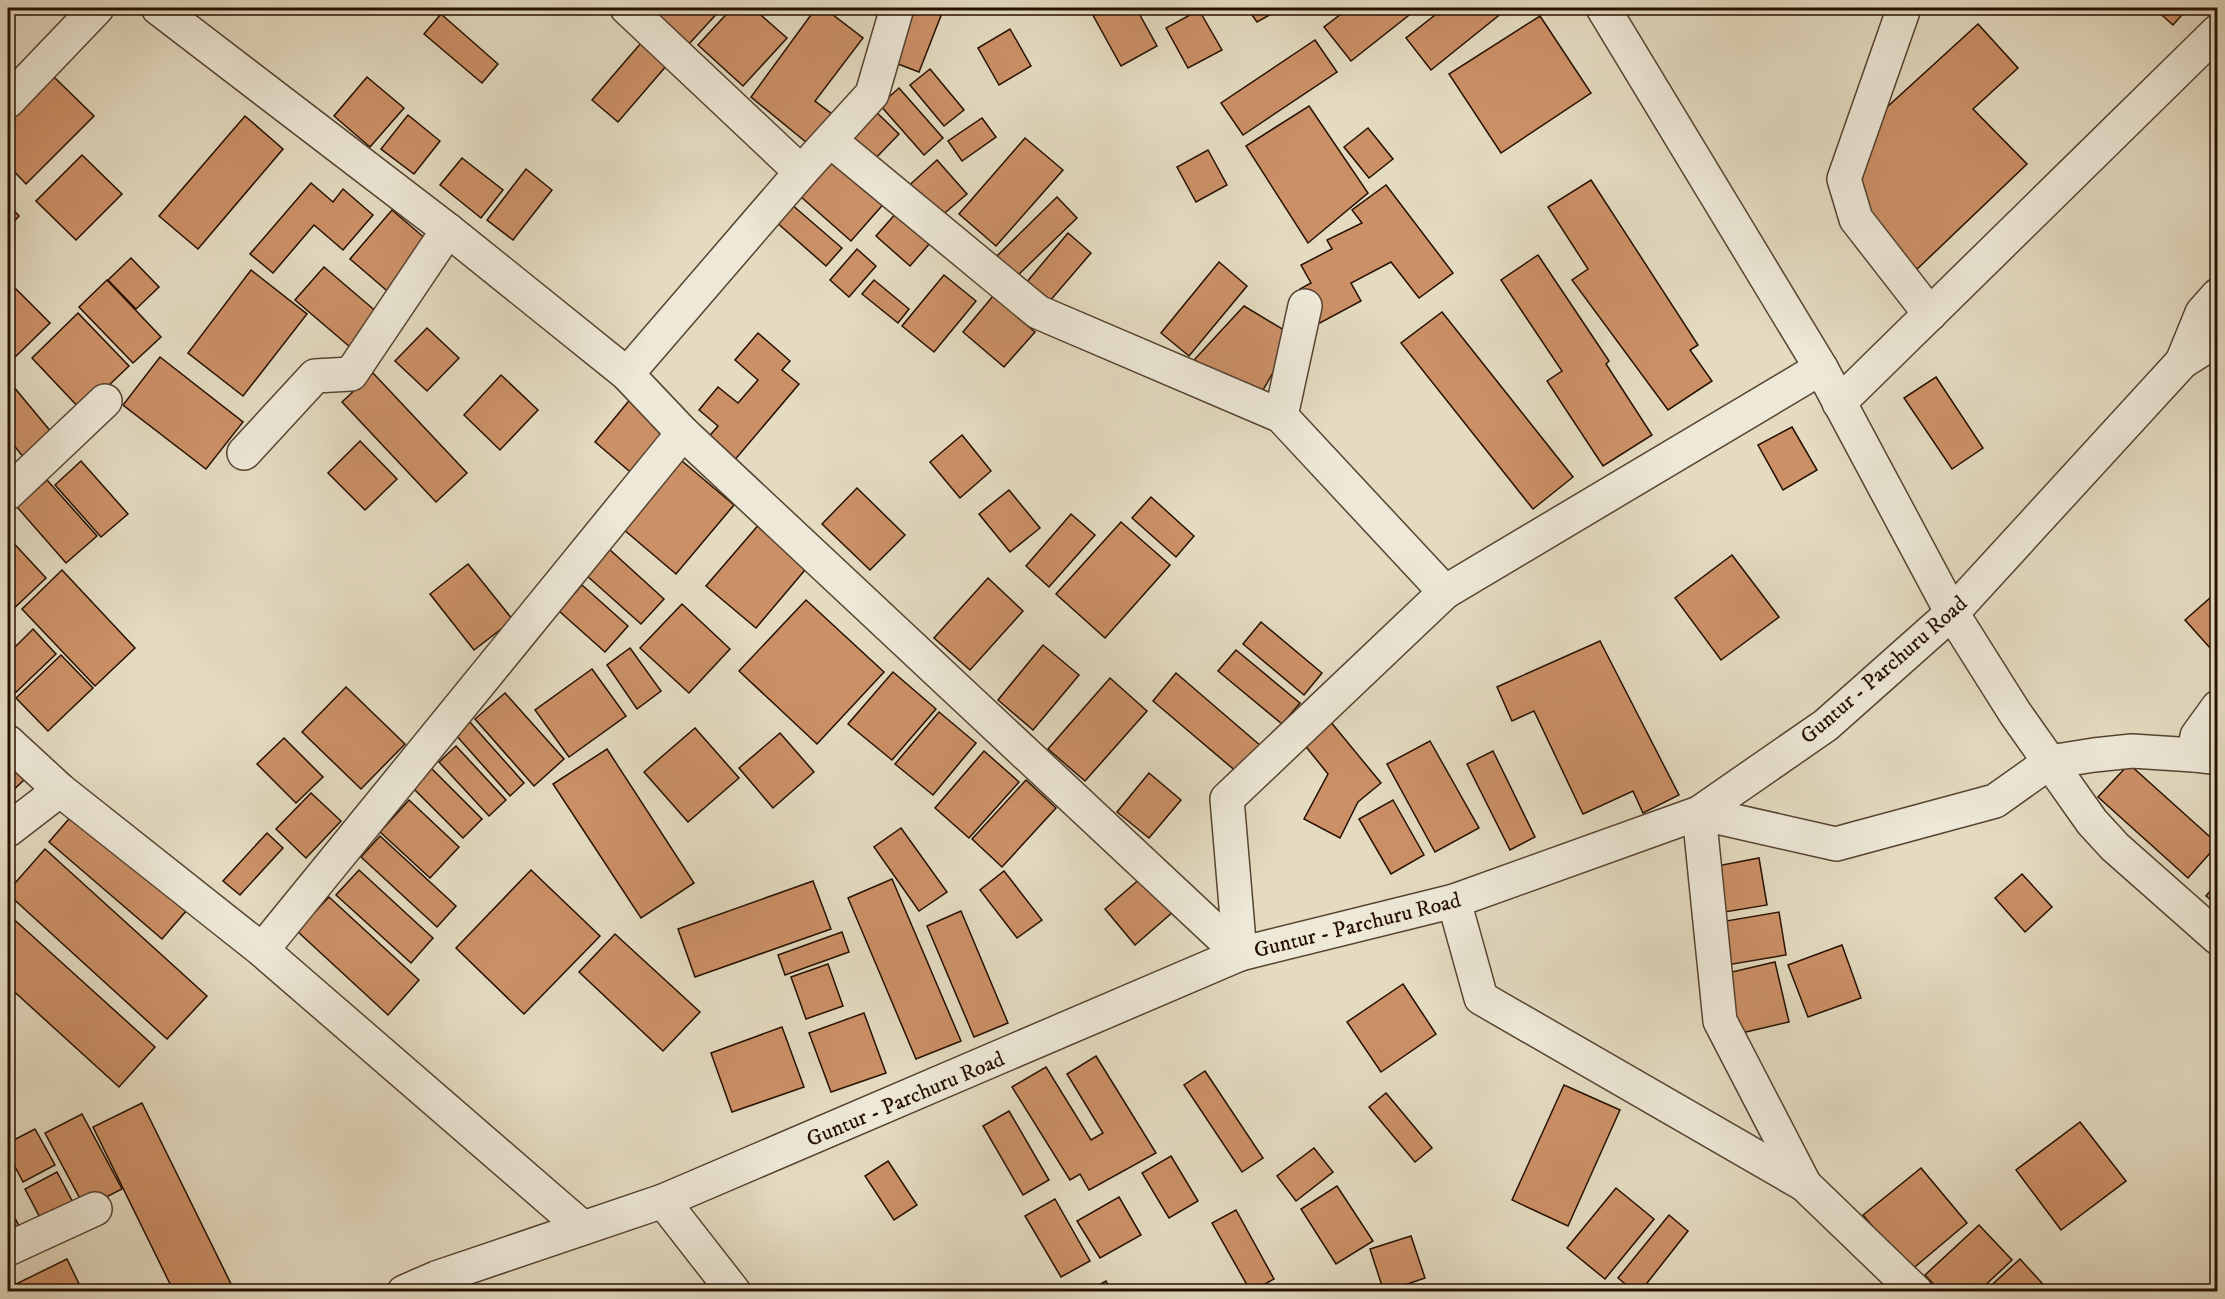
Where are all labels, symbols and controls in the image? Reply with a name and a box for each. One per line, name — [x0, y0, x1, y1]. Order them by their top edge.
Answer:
street label: Guntur - Parchuru Road — [1795, 590, 1973, 750]
street label: Guntur - Parchuru Road — [1251, 887, 1464, 964]
street label: Guntur - Parchuru Road — [803, 1045, 1009, 1153]

